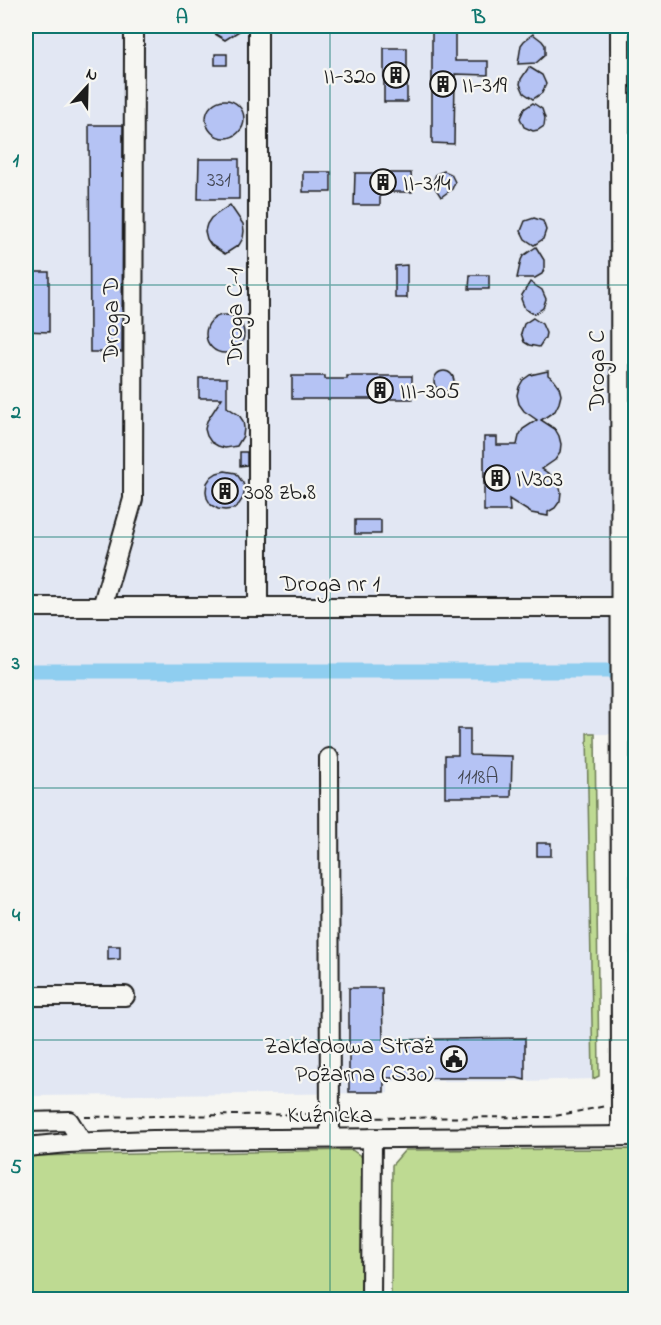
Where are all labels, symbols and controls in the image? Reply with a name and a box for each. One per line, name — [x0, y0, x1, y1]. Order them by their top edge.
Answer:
text: A — [176, 4, 188, 33]
text: B — [471, 4, 486, 33]
north arrow — [57, 57, 117, 117]
place label: II-320 — [324, 60, 376, 95]
building icon: II-320 — [381, 60, 411, 90]
text: N — [82, 62, 102, 88]
building icon: II-319 — [428, 69, 458, 99]
place label: II-319 — [462, 69, 508, 104]
text: 1 — [13, 147, 20, 176]
house number: 331 — [207, 166, 231, 196]
building icon: II-314 — [368, 167, 398, 197]
place label: II-314 — [403, 167, 451, 202]
street label: Droga C-1 — [219, 267, 254, 366]
street label: Droga D — [95, 277, 130, 362]
street label: Droga C — [581, 330, 616, 411]
building icon: III-305 — [365, 375, 395, 405]
place label: III-305 — [400, 375, 460, 410]
text: 2 — [10, 399, 21, 428]
building icon: IV303 — [482, 463, 512, 493]
place label: IV303 — [516, 463, 563, 498]
building icon: 308 zb.8 — [210, 476, 240, 506]
place label: 308 zb.8 — [244, 476, 316, 511]
street label: Droga nr 1 — [279, 568, 380, 603]
text: 3 — [11, 650, 20, 679]
house number: 1118A — [458, 763, 498, 793]
text: 4 — [12, 902, 21, 931]
place label: Zakładowa Straż Pożarna (S30) — [264, 1030, 435, 1093]
public building icon: Zakładowa Straż Pożarna (S30) — [439, 1044, 469, 1074]
street label: Kuźnicka — [287, 1099, 373, 1134]
text: 5 — [10, 1154, 22, 1183]

